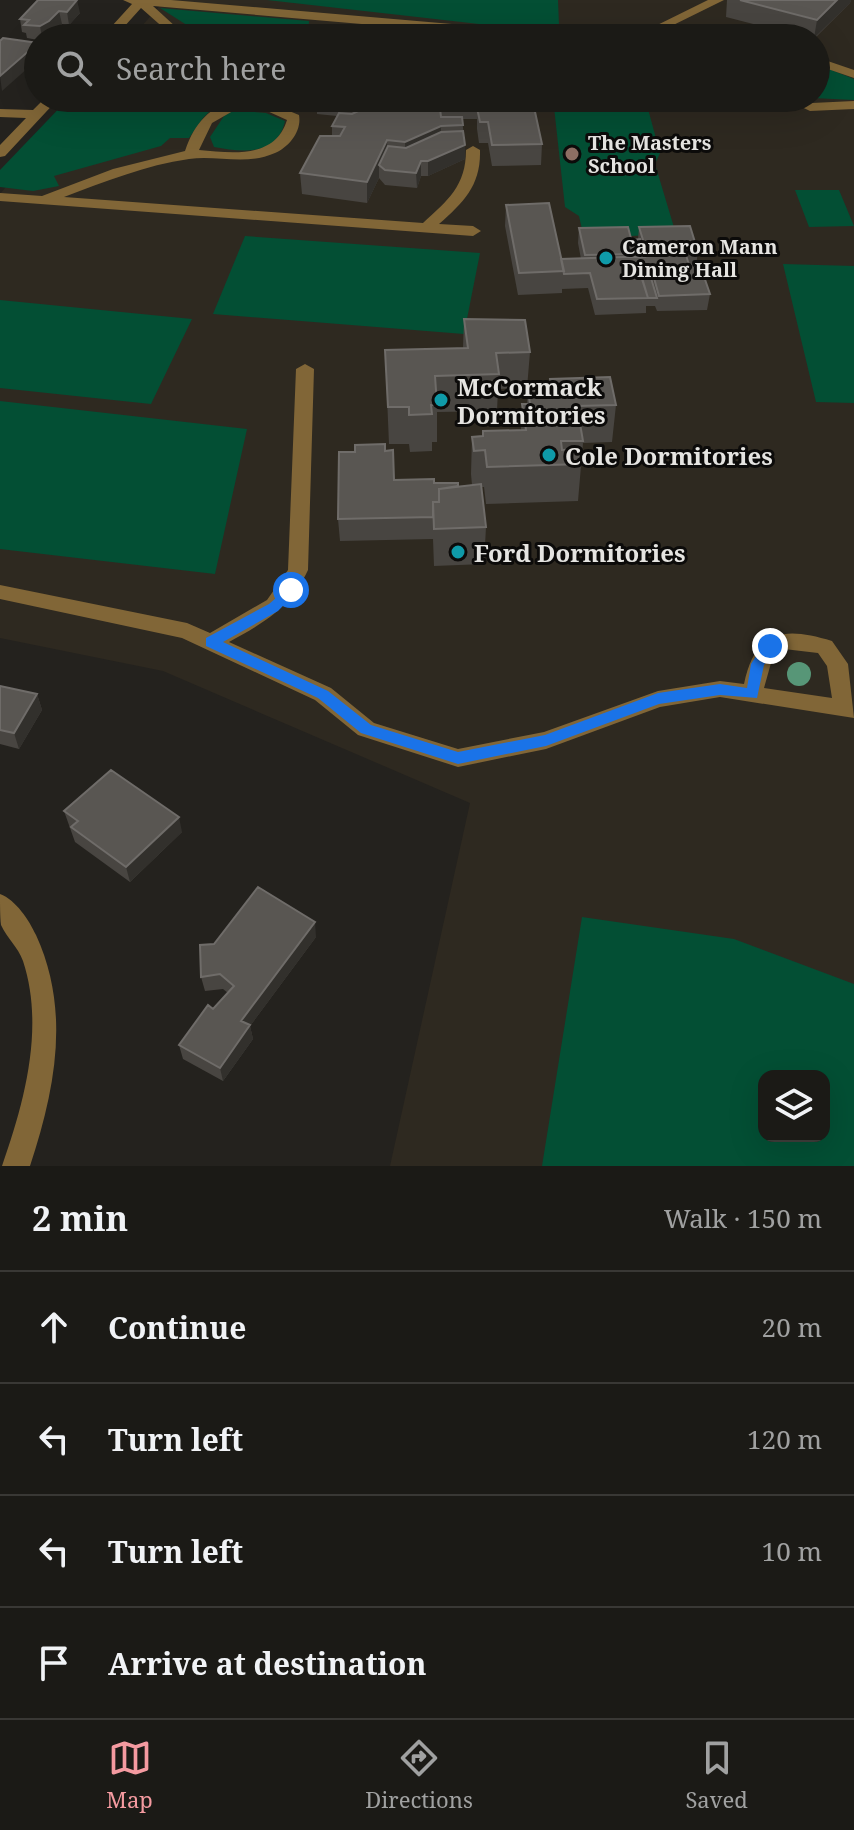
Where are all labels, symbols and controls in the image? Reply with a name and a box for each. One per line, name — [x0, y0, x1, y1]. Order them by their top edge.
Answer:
search box — [24, 24, 830, 112]
icon: search — [52, 46, 96, 90]
text: Search here — [116, 48, 286, 89]
place label: The Masters School — [588, 129, 711, 179]
marker: The Masters School — [563, 145, 581, 163]
place label: Cameron Mann Dining Hall — [622, 233, 778, 283]
marker: Cameron Mann Dining Hall — [597, 249, 615, 267]
place label: McCormack Dormitories — [457, 370, 606, 431]
marker: McCormack Dormitories — [432, 391, 450, 409]
place label: Cole Dormitories — [565, 439, 773, 472]
marker: Cole Dormitories — [540, 446, 558, 464]
place label: Ford Dormitories — [474, 536, 686, 569]
marker: Ford Dormitories — [449, 543, 467, 561]
route start — [273, 572, 309, 608]
route end — [752, 628, 788, 664]
map controls — [758, 1070, 830, 1142]
button: layers — [758, 1070, 830, 1142]
text: 2 min — [32, 1195, 128, 1241]
text: Walk · 150 m — [664, 1200, 822, 1236]
icon: ahead — [32, 1305, 76, 1349]
text: Continue — [108, 1307, 246, 1348]
text: 20 m — [762, 1309, 822, 1345]
icon: left — [32, 1417, 76, 1461]
text: Turn left — [108, 1419, 243, 1460]
text: 120 m — [747, 1421, 822, 1457]
icon: left — [32, 1529, 76, 1573]
text: Turn left — [108, 1531, 243, 1572]
text: 10 m — [762, 1533, 822, 1569]
icon: arrive — [32, 1641, 76, 1685]
text: Arrive at destination — [108, 1643, 427, 1684]
tab: Map — [106, 1736, 153, 1814]
tab: Directions — [365, 1736, 473, 1814]
tab: Saved — [685, 1736, 748, 1814]

